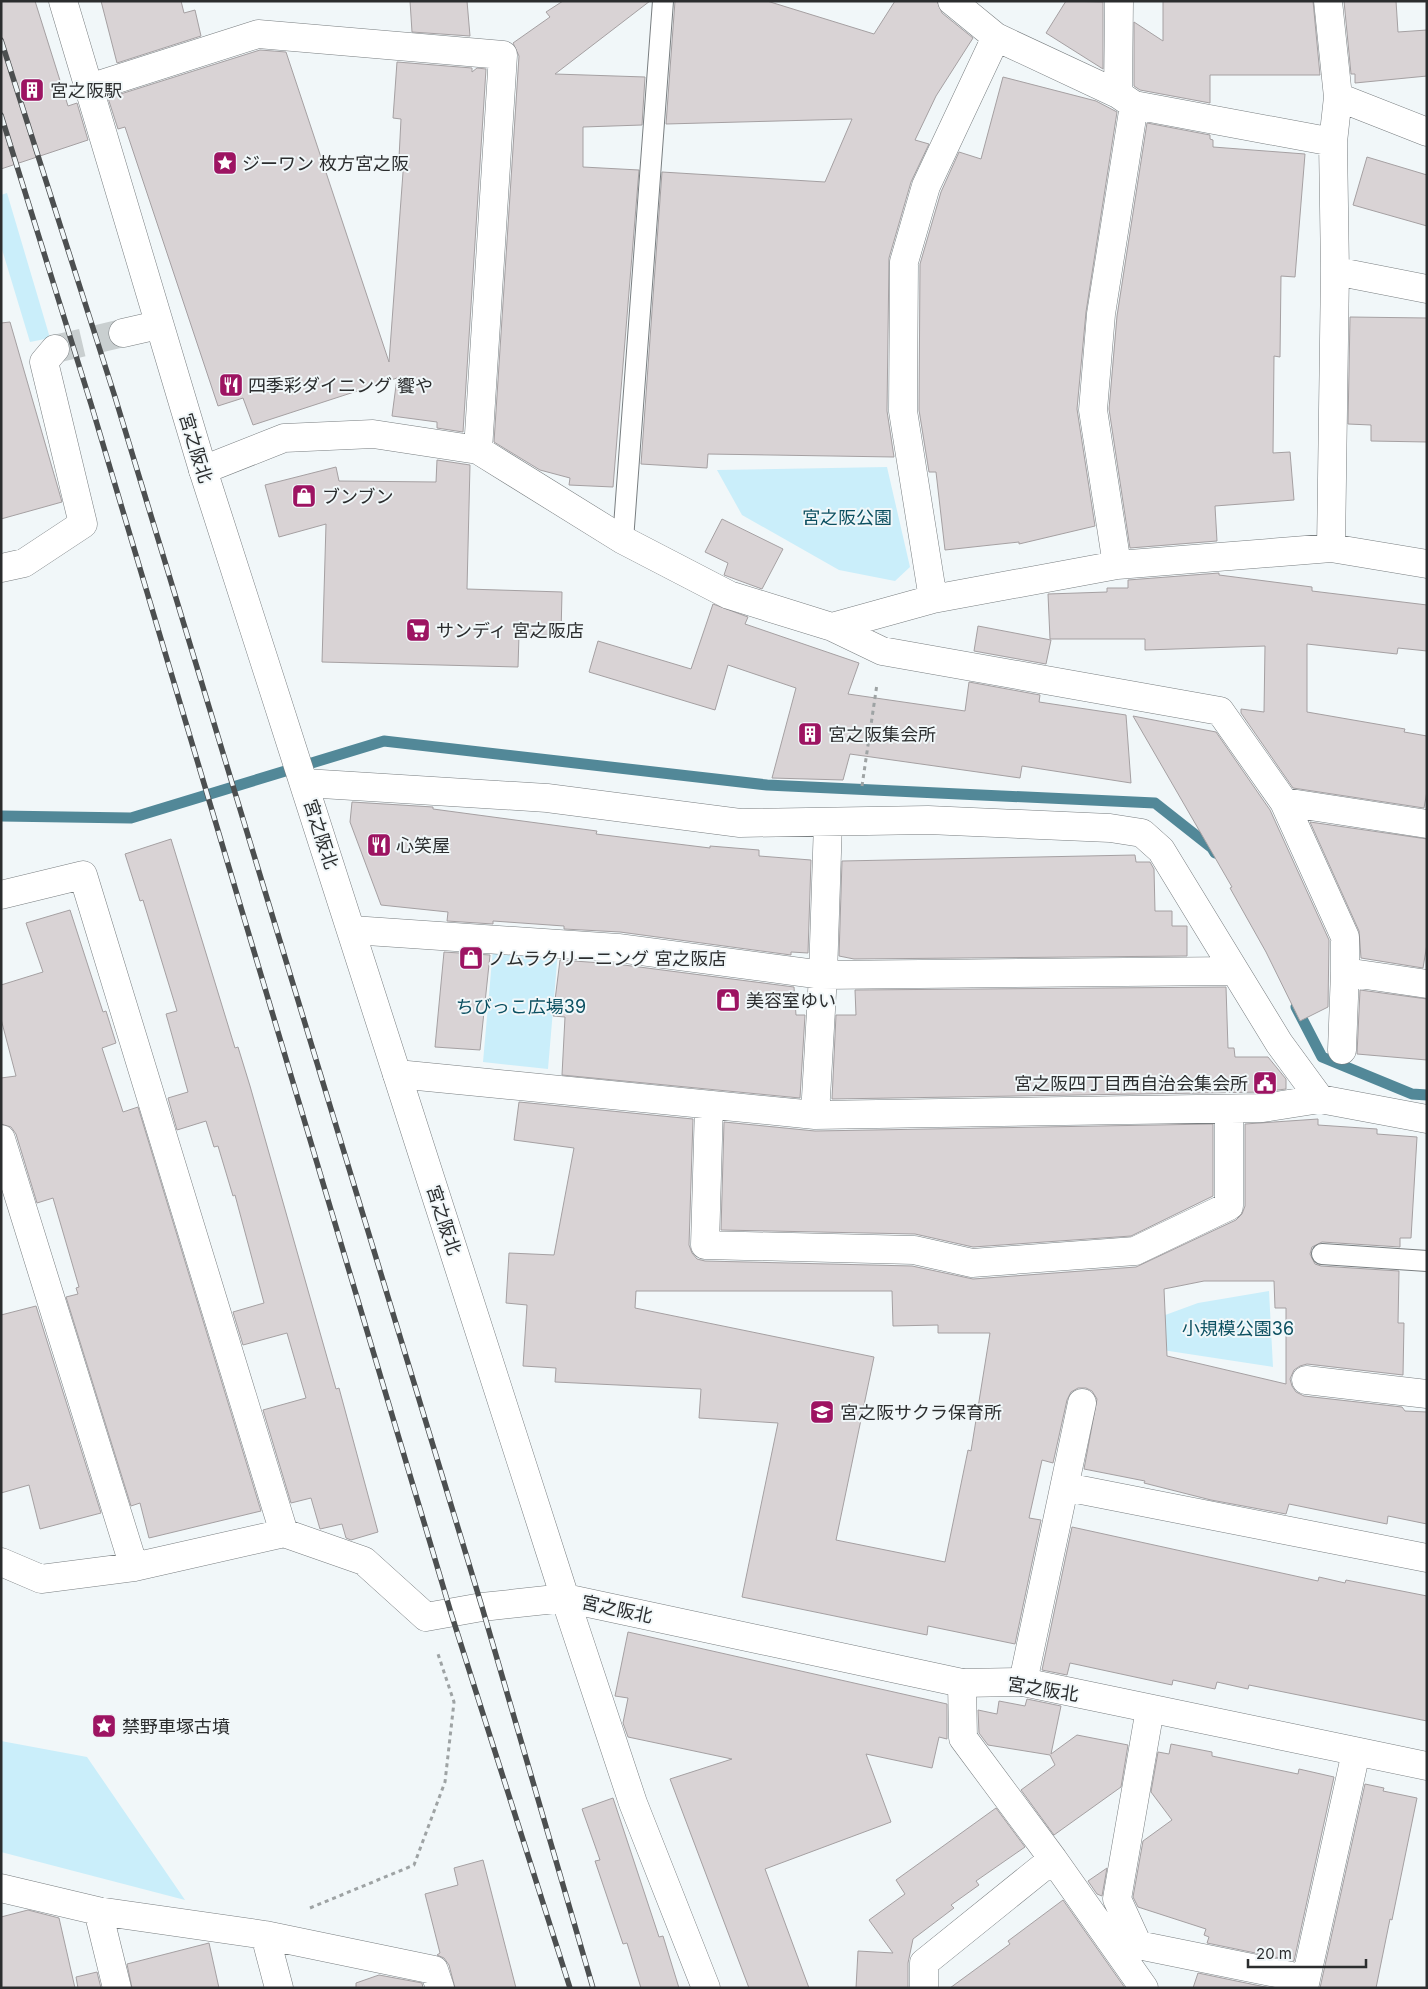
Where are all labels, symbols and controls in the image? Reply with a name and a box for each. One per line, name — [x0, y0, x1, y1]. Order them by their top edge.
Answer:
building icon: 宮之阪駅 — [19, 77, 45, 103]
place label: 宮之阪駅 — [50, 80, 122, 101]
place icon: ジーワン 枚方宮之阪 — [212, 150, 238, 176]
place label: ジーワン 枚方宮之阪 — [242, 153, 409, 174]
restaurant icon: 四季彩ダイニング 饗や — [218, 372, 244, 398]
place label: 四季彩ダイニング 饗や — [248, 375, 433, 396]
street label: 宮之阪北 — [175, 411, 217, 485]
shop icon: ブンブン — [291, 483, 317, 509]
place label: ブンブン — [322, 486, 393, 507]
park label: 宮之阪公園 — [802, 507, 892, 528]
supermarket icon: サンディ 宮之阪店 — [405, 617, 431, 643]
place label: サンディ 宮之阪店 — [436, 620, 584, 641]
building icon: 宮之阪集会所 — [797, 721, 823, 747]
place label: 宮之阪集会所 — [828, 724, 936, 745]
street label: 宮之阪北 — [300, 797, 342, 871]
restaurant icon: 心笑屋 — [366, 832, 392, 858]
place label: 心笑屋 — [396, 835, 450, 856]
shop icon: ノムラクリーニング 宮之阪店 — [458, 945, 484, 971]
place label: ノムラクリーニング 宮之阪店 — [488, 948, 726, 969]
shop icon: 美容室ゆい — [715, 987, 741, 1013]
place label: 美容室ゆい — [746, 990, 836, 1011]
park label: ちびっこ広場39 — [456, 996, 586, 1017]
public building icon: 宮之阪四丁目西自治会集会所 — [1252, 1070, 1278, 1096]
place label: 宮之阪四丁目西自治会集会所 — [1014, 1073, 1248, 1094]
street label: 宮之阪北 — [423, 1183, 465, 1257]
park label: 小規模公園36 — [1182, 1318, 1294, 1339]
school or university icon: 宮之阪サクラ保育所 — [809, 1399, 835, 1425]
place label: 宮之阪サクラ保育所 — [840, 1402, 1002, 1423]
street label: 宮之阪北 — [580, 1591, 654, 1627]
street label: 宮之阪北 — [1006, 1673, 1080, 1705]
place icon: 禁野車塚古墳 — [91, 1713, 117, 1739]
place label: 禁野車塚古墳 — [122, 1716, 230, 1737]
scale bar — [1248, 1936, 1366, 1968]
text: 20 m — [1256, 1944, 1292, 1963]

